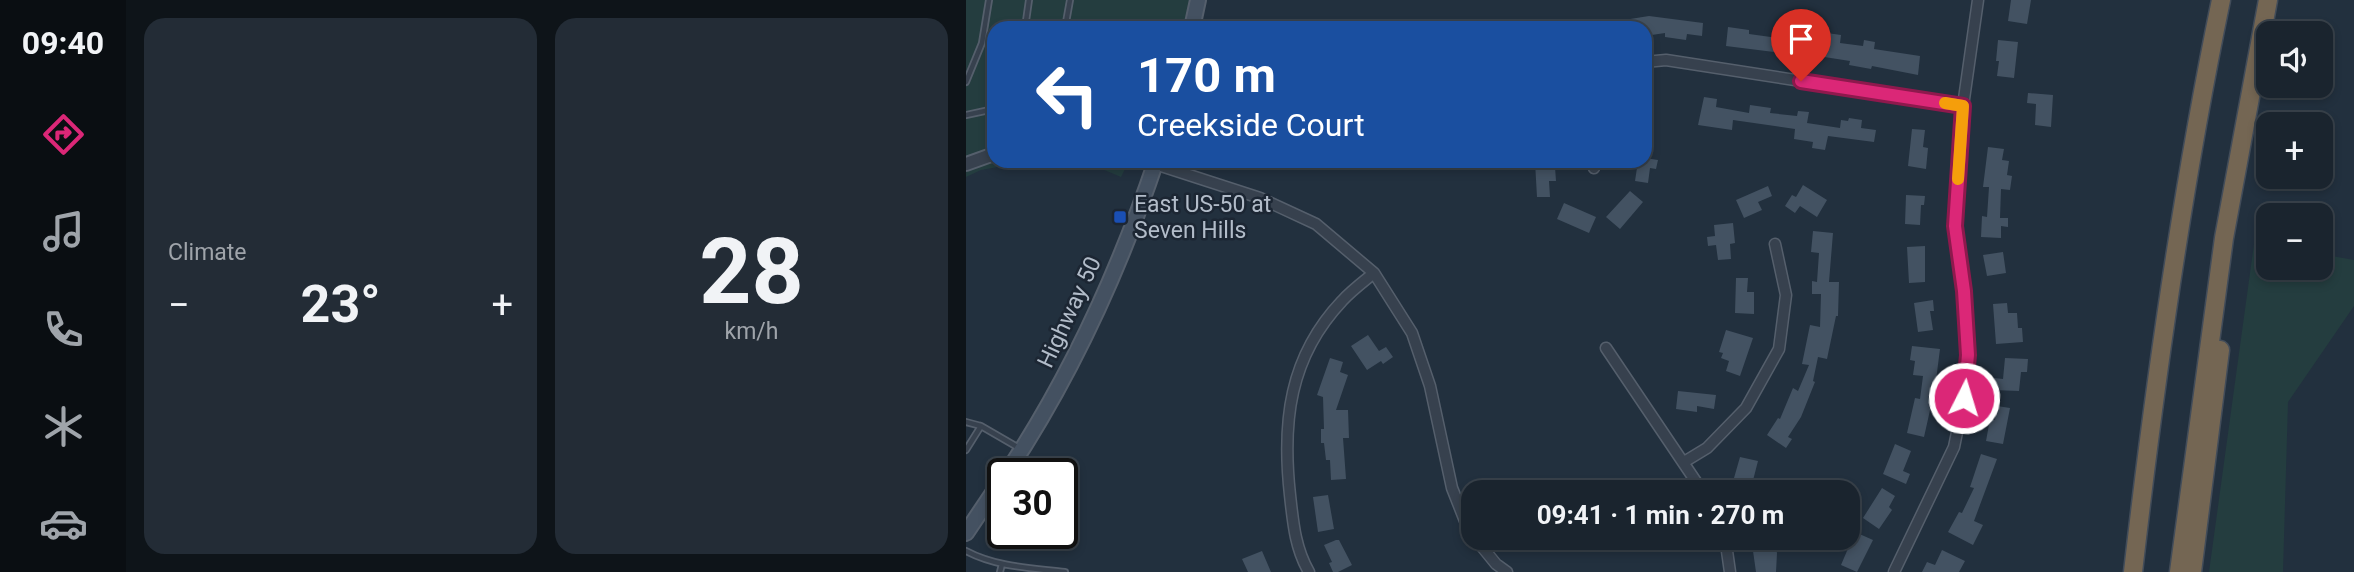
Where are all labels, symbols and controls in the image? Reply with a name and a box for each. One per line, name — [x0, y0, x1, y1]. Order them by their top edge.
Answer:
pin — [1771, 9, 1831, 81]
icon: arrive — [1782, 20, 1820, 58]
map controls — [2256, 21, 2333, 280]
button: sound — [2256, 21, 2333, 98]
text: 09:40 — [22, 24, 104, 62]
text: 170 m — [1137, 47, 1276, 104]
icon: left — [1022, 49, 1113, 140]
text: Creekside Court — [1137, 106, 1365, 144]
icon: directions — [39, 110, 88, 159]
button: + — [2256, 112, 2333, 189]
place label: East US-50 at Seven Hills — [1134, 191, 1271, 244]
button: − — [2256, 203, 2333, 280]
icon: music — [39, 207, 88, 256]
marker: East US-50 at Seven Hills — [1112, 209, 1128, 225]
text: 28 — [699, 219, 804, 325]
text: Climate — [168, 239, 247, 266]
street label: Highway 50 — [1032, 252, 1107, 372]
text: 23° — [301, 274, 381, 335]
text: − — [168, 283, 190, 327]
text: + — [491, 283, 513, 327]
icon: phone — [39, 305, 88, 354]
text: km/h — [725, 318, 779, 345]
position arrow — [1927, 361, 2001, 435]
icon: climate — [39, 402, 88, 451]
speed limit sign: 30 — [987, 458, 1078, 549]
icon: car — [39, 499, 88, 548]
text: 09:41 · 1 min · 270 m — [1537, 500, 1784, 530]

